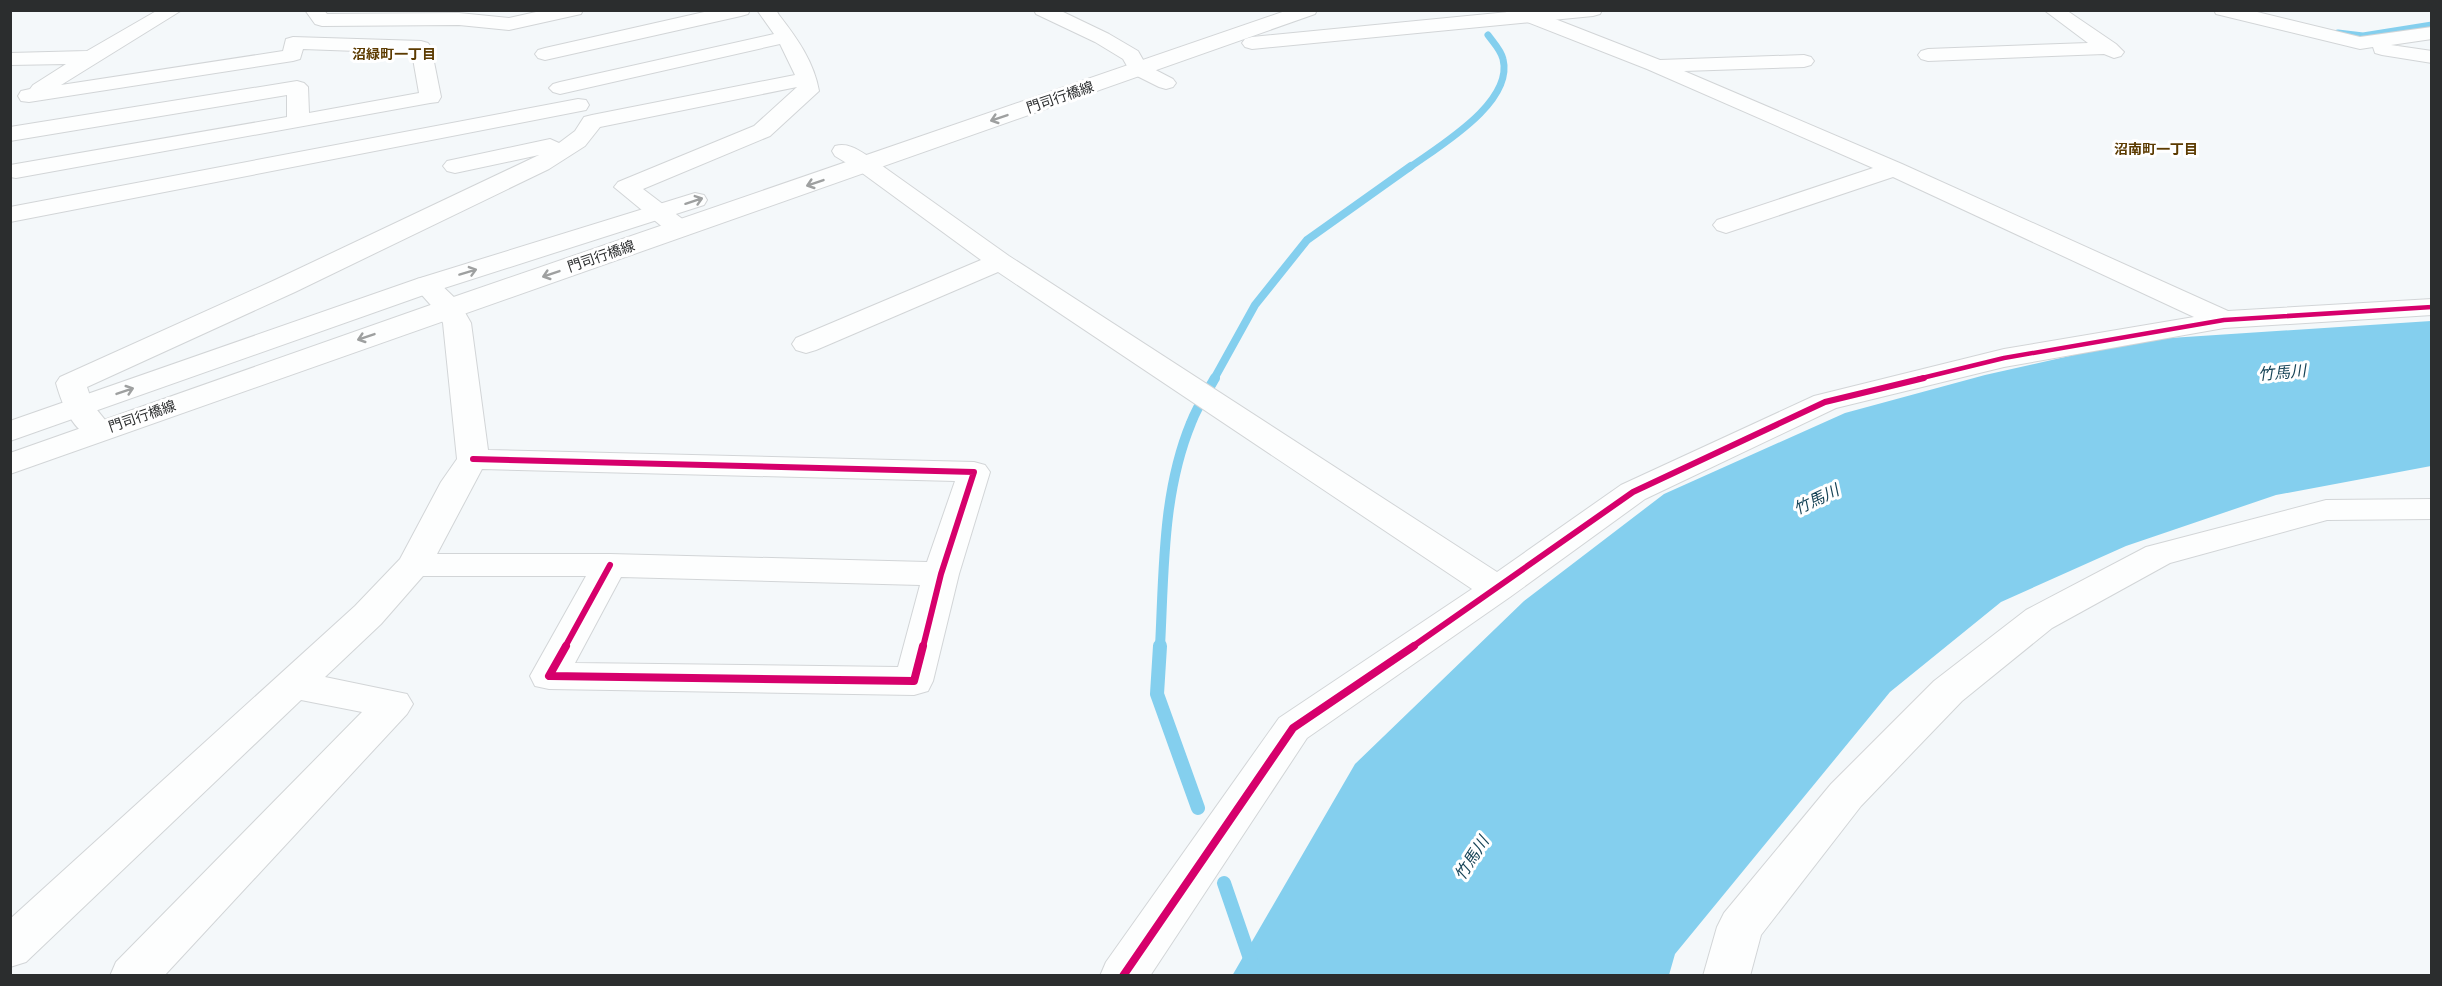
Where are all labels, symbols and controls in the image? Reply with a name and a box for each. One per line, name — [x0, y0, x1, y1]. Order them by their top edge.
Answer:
district label: 沼緑町一丁目 — [352, 45, 436, 62]
street label: 門司行橋線 — [1024, 77, 1096, 116]
one-way arrow — [990, 114, 1009, 125]
district label: 沼南町一丁目 — [2114, 140, 2198, 157]
one-way arrow — [806, 179, 825, 190]
one-way arrow — [684, 194, 703, 205]
street label: 門司行橋線 — [565, 236, 637, 275]
one-way arrow — [458, 266, 477, 277]
one-way arrow — [542, 269, 561, 280]
one-way arrow — [358, 333, 376, 344]
water label: 竹馬川 — [2257, 360, 2309, 383]
one-way arrow — [115, 384, 134, 395]
street label: 門司行橋線 — [106, 396, 178, 435]
water label: 竹馬川 — [1790, 479, 1843, 518]
water label: 竹馬川 — [1450, 831, 1493, 883]

